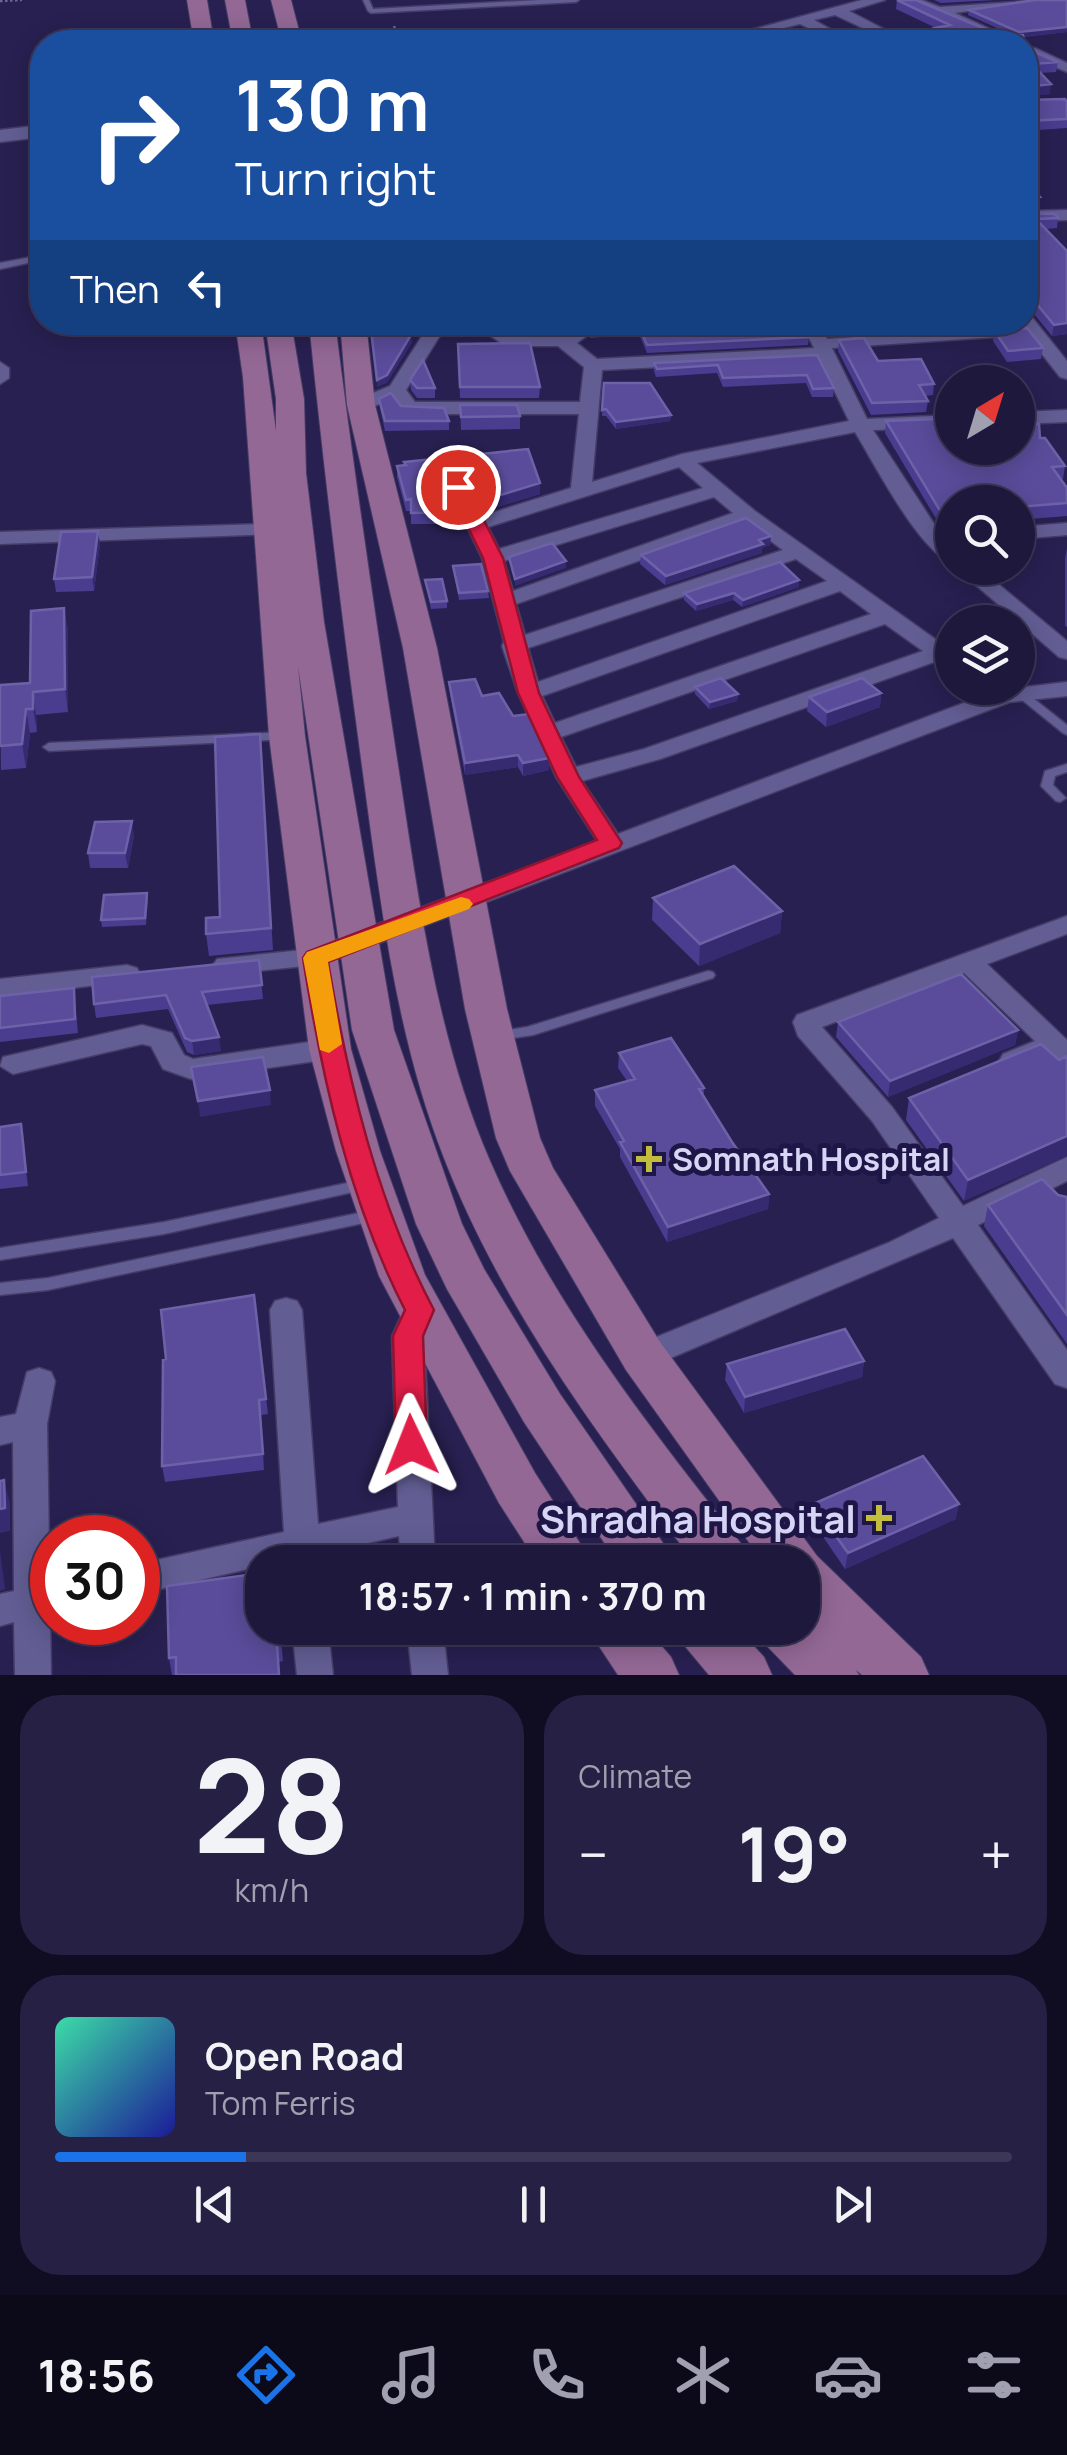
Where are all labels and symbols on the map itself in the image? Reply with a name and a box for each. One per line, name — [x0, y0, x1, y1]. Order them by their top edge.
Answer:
north arrow — [935, 365, 1035, 465]
pin — [416, 445, 501, 530]
place label: Somnath Hospital — [672, 1137, 950, 1181]
marker: Somnath Hospital — [636, 1146, 662, 1172]
position arrow — [359, 1393, 463, 1497]
place label: Shradha Hospital — [540, 1492, 856, 1544]
marker: Shradha Hospital — [866, 1505, 892, 1531]
speed limit sign: 30 — [30, 1515, 160, 1645]

